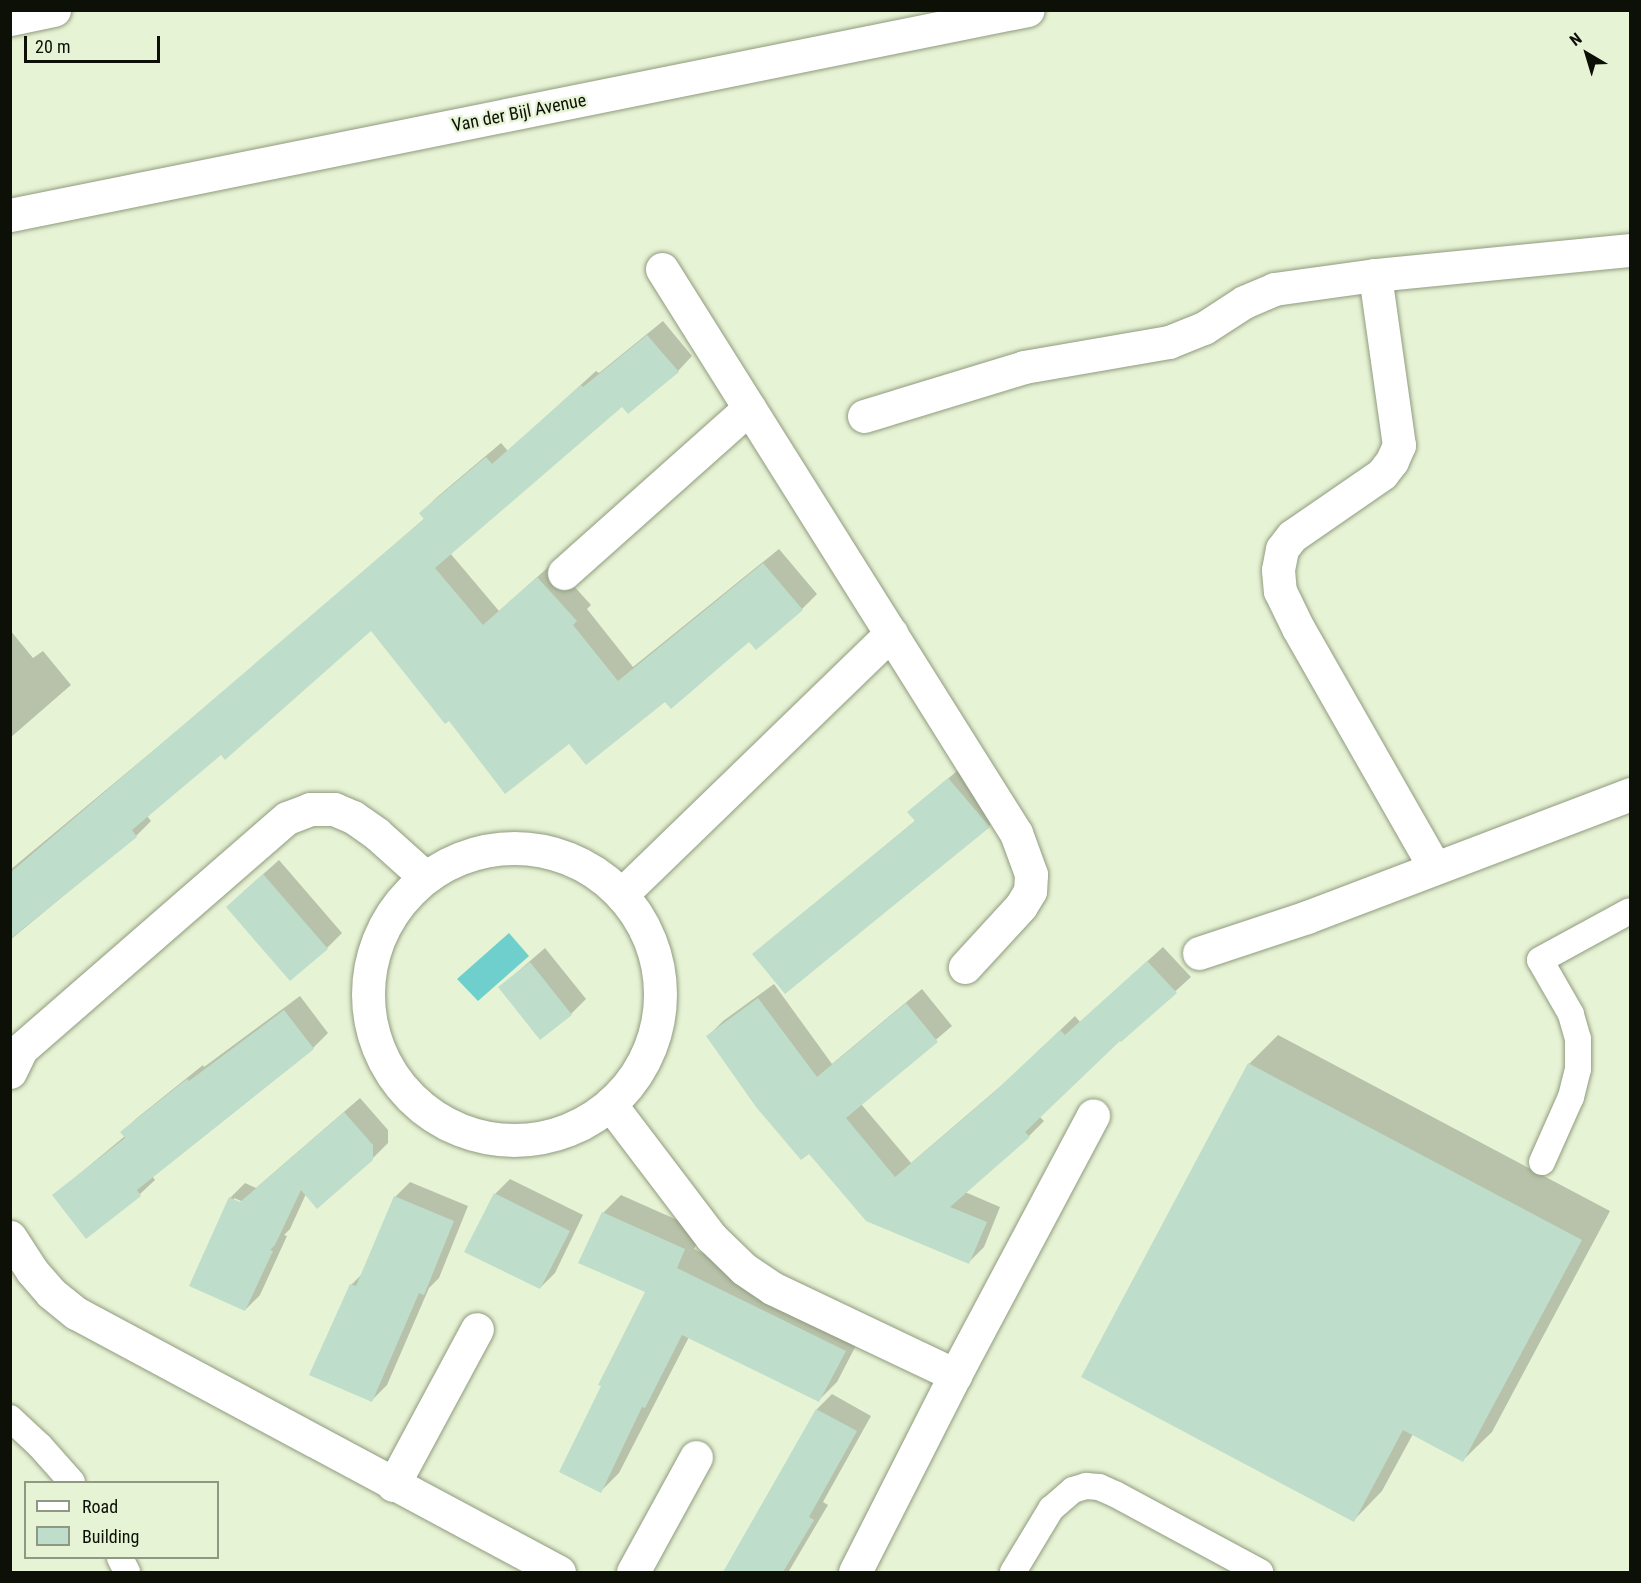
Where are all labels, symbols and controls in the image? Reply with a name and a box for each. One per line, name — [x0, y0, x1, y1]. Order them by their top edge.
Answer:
scale bar — [27, 24, 164, 62]
north arrow — [1557, 24, 1617, 84]
text: N — [1566, 29, 1585, 50]
text: 20 m — [35, 36, 70, 57]
street label: Van der Bijl Avenue — [450, 89, 588, 137]
legend — [24, 1481, 219, 1559]
text: Road — [82, 1496, 118, 1517]
text: Building — [82, 1526, 139, 1547]

